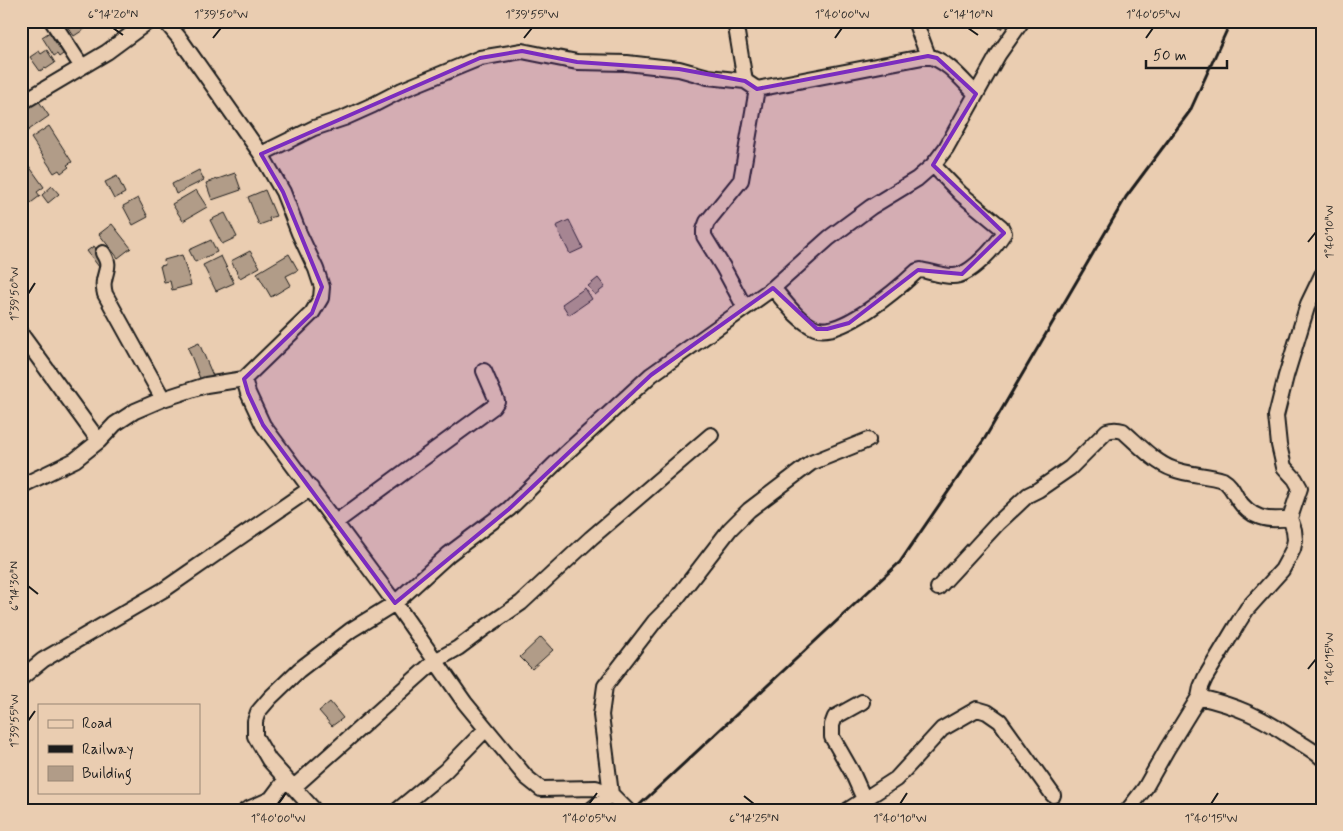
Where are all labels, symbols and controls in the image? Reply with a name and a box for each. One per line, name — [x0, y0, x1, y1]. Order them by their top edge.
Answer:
text: 6°14'20"N — [88, 7, 138, 23]
text: 1°39'50"W — [194, 7, 248, 23]
text: 1°39'55"W — [505, 7, 559, 23]
text: 1°40'00"W — [815, 7, 869, 23]
text: 6°14'10"N — [943, 7, 993, 23]
text: 1°40'05"W — [1126, 7, 1180, 23]
scale bar — [1146, 38, 1227, 70]
text: 50 m — [1153, 46, 1187, 66]
text: 1°40'10"W — [1322, 205, 1338, 259]
text: 1°39'50"W — [7, 267, 23, 321]
text: 6°14'30"N — [7, 561, 23, 611]
text: 1°40'15"W — [1322, 632, 1338, 685]
text: 1°39'55"W — [7, 694, 23, 748]
legend — [38, 704, 200, 794]
text: Road — [82, 714, 112, 734]
text: Railway — [82, 740, 134, 760]
text: Building — [82, 764, 132, 785]
text: 1°40'00"W — [251, 811, 305, 827]
text: 1°40'05"W — [562, 811, 616, 827]
text: 6°14'25"N — [729, 811, 779, 827]
text: 1°40'10"W — [873, 811, 927, 827]
text: 1°40'15"W — [1185, 811, 1238, 827]

